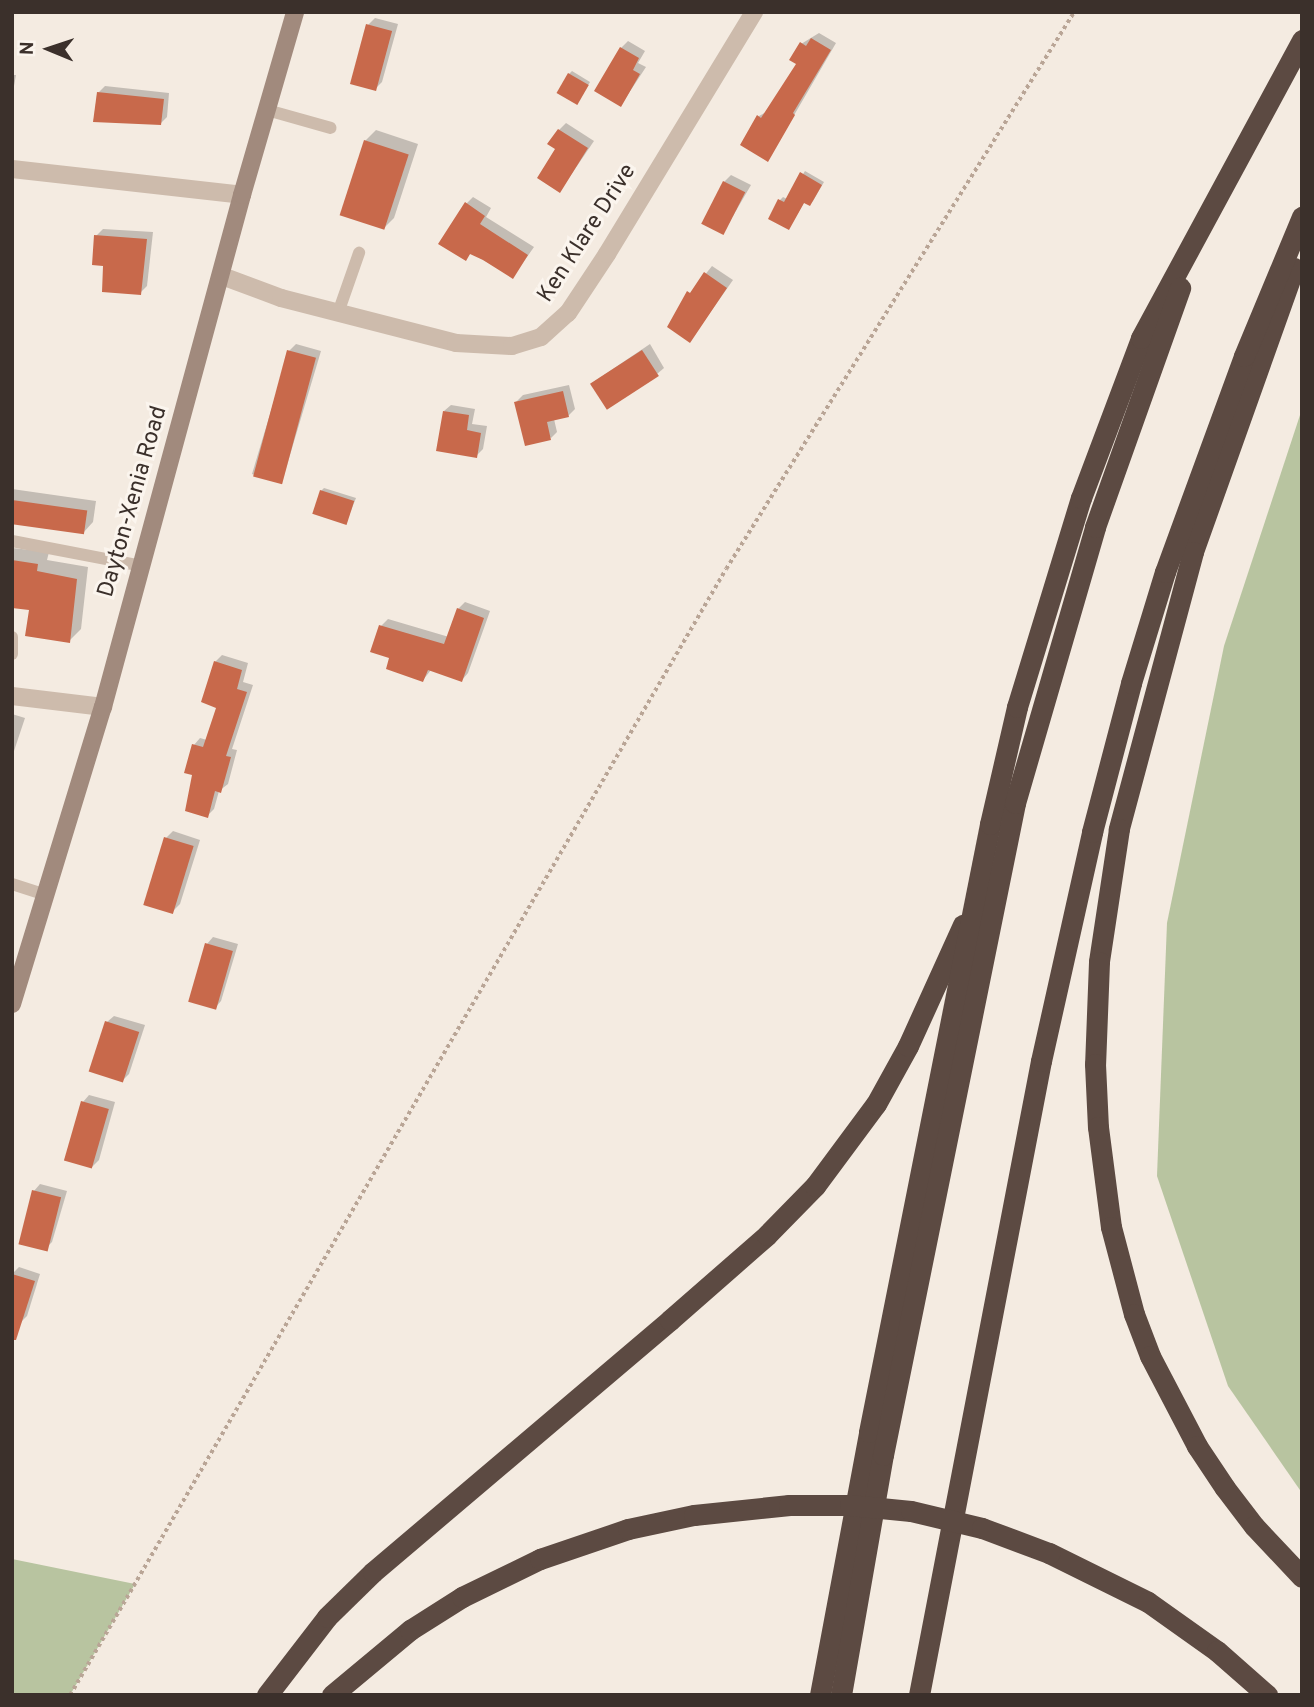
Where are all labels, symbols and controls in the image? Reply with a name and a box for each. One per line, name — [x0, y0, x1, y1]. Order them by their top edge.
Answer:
north arrow — [14, 14, 84, 84]
text: N — [16, 41, 40, 56]
street label: Ken Klare Drive — [533, 159, 643, 309]
street label: Dayton-Xenia Road — [93, 403, 175, 601]

